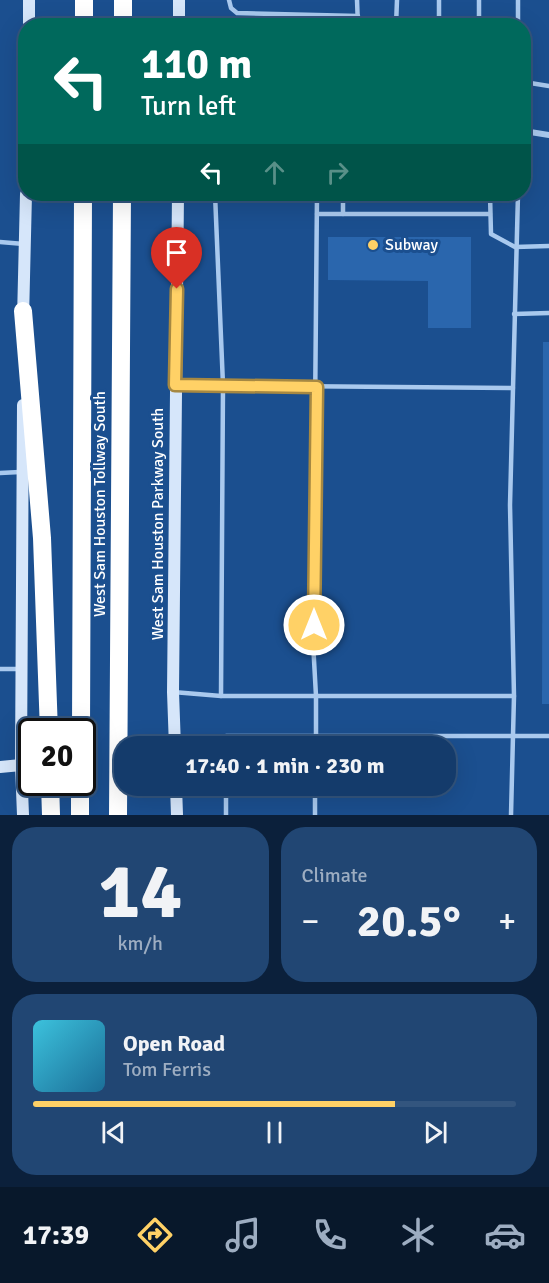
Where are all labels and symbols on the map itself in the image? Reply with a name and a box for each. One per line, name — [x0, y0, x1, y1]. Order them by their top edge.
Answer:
pin — [151, 227, 202, 289]
place label: Subway — [385, 235, 438, 255]
marker: Subway — [366, 238, 380, 252]
street label: West Sam Houston Tollway South — [90, 391, 110, 617]
street label: West Sam Houston Parkway South — [148, 408, 168, 640]
position arrow — [282, 593, 346, 657]
speed limit sign: 20 — [18, 718, 96, 796]

